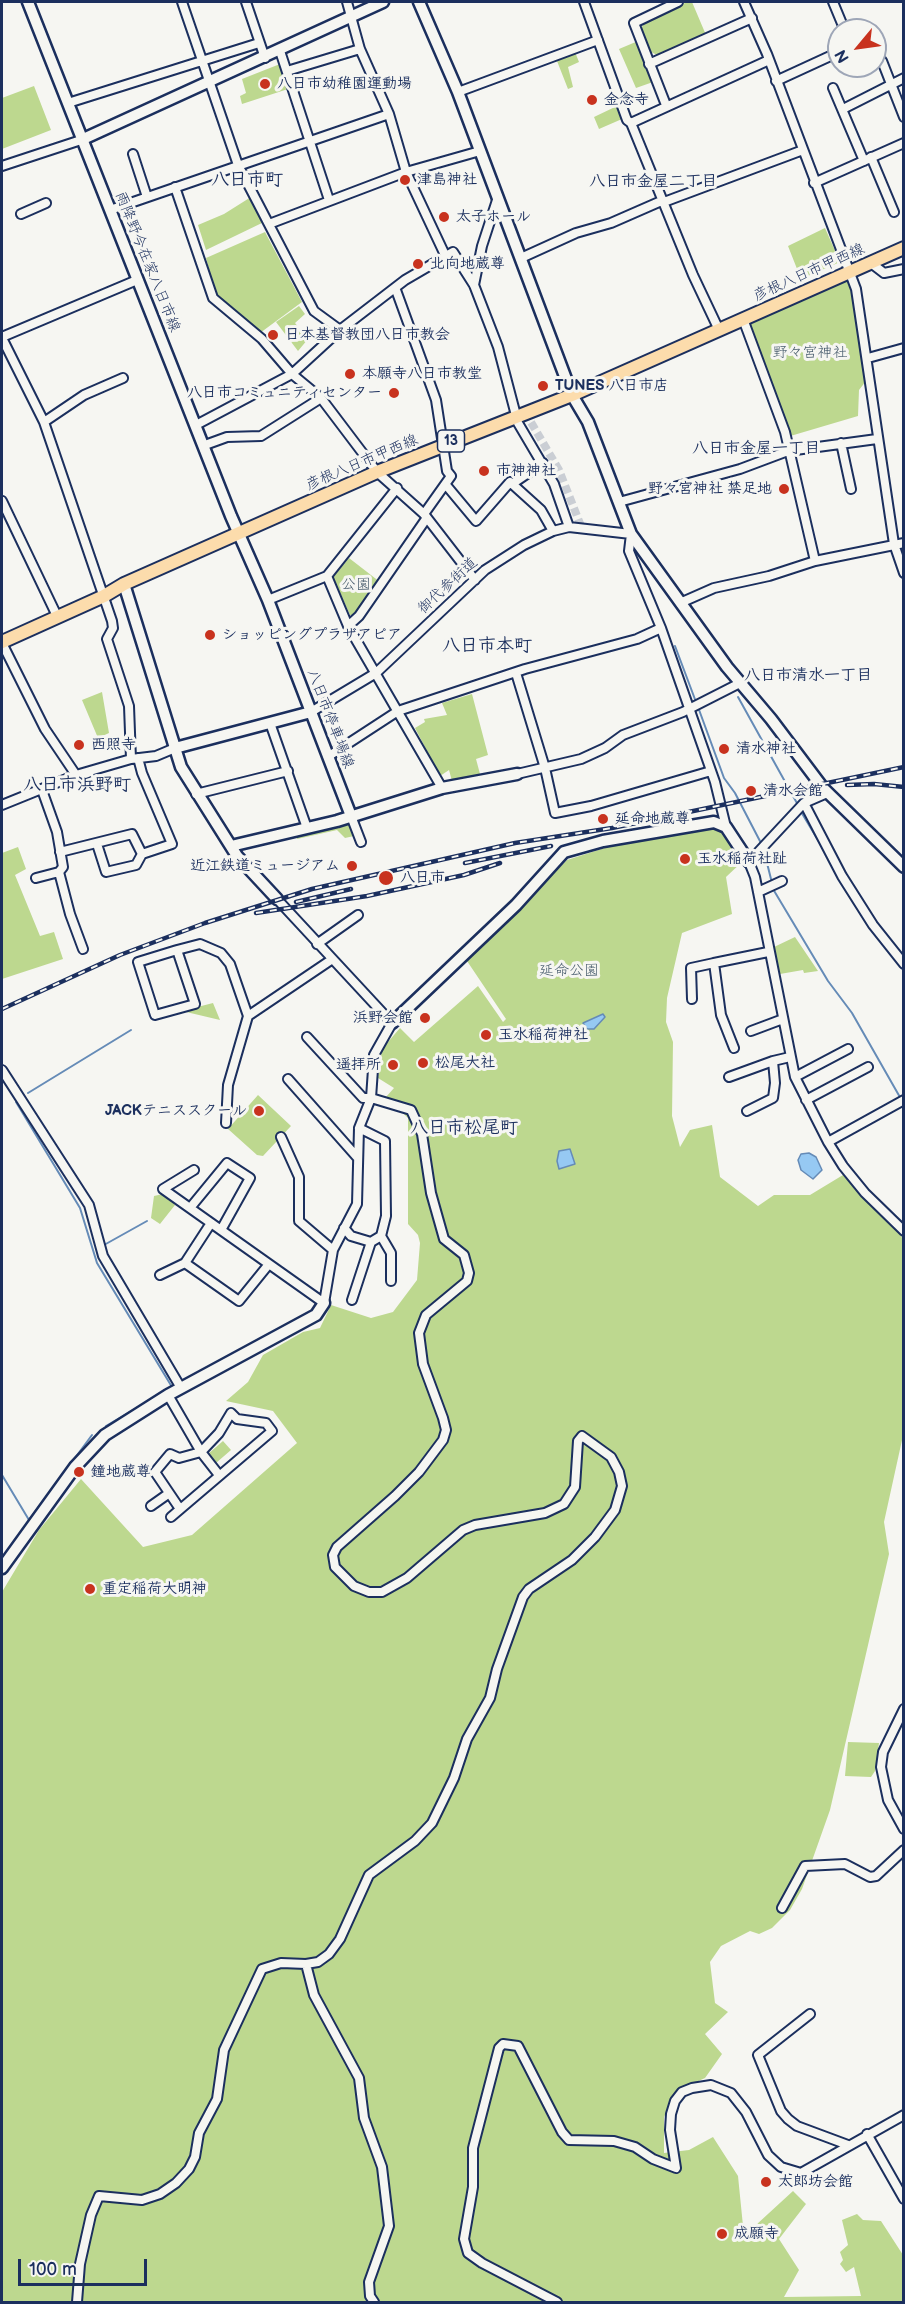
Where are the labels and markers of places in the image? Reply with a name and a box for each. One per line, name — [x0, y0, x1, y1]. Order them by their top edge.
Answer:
place label: 八日市幼稚園運動場 — [277, 75, 412, 93]
marker: 八日市幼稚園運動場 — [258, 77, 272, 91]
place label: 金念寺 — [604, 91, 649, 109]
marker: 金念寺 — [585, 93, 599, 107]
place label: 津島神社 — [417, 171, 477, 189]
marker: 津島神社 — [398, 173, 412, 187]
place label: 太子ホール — [456, 208, 531, 226]
marker: 太子ホール — [437, 210, 451, 224]
place label: 北向地蔵尊 — [430, 255, 505, 273]
marker: 北向地蔵尊 — [411, 257, 425, 271]
place label: 日本基督教団八日市教会 — [285, 326, 450, 344]
marker: 日本基督教団八日市教会 — [266, 328, 280, 342]
place label: 本願寺八日市教堂 — [362, 365, 482, 383]
marker: 本願寺八日市教堂 — [343, 367, 357, 381]
place label: TUNES 八日市店 — [555, 377, 668, 395]
marker: TUNES 八日市店 — [536, 379, 550, 393]
place label: 八日市コミュニティセンター — [187, 384, 382, 402]
marker: 八日市コミュニティセンター — [387, 386, 401, 400]
place label: 市神神社 — [496, 462, 556, 480]
marker: 市神神社 — [477, 464, 491, 478]
place label: 野々宮神社 禁足地 — [648, 480, 772, 498]
marker: 野々宮神社 禁足地 — [777, 482, 791, 496]
place label: ショッピングプラザアピア — [222, 626, 402, 644]
marker: ショッピングプラザアピア — [203, 628, 217, 642]
place label: 西照寺 — [91, 736, 136, 754]
marker: 西照寺 — [72, 738, 86, 752]
place label: 清水神社 — [736, 740, 796, 758]
marker: 清水神社 — [717, 742, 731, 756]
place label: 清水会館 — [763, 782, 823, 800]
marker: 清水会館 — [744, 784, 758, 798]
place label: 延命地蔵尊 — [615, 810, 690, 828]
marker: 延命地蔵尊 — [596, 812, 610, 826]
place label: 玉水稲荷社趾 — [697, 850, 787, 868]
marker: 玉水稲荷社趾 — [678, 852, 692, 866]
place label: 近江鉄道ミュージアム — [190, 857, 340, 875]
marker: 近江鉄道ミュージアム — [345, 859, 359, 873]
marker: 八日市 — [377, 869, 395, 887]
place label: 八日市 — [400, 869, 445, 887]
place label: 浜野会館 — [353, 1009, 413, 1027]
marker: 浜野会館 — [418, 1011, 432, 1025]
place label: 玉水稲荷神社 — [498, 1026, 588, 1044]
marker: 玉水稲荷神社 — [479, 1028, 493, 1042]
place label: 松尾大社 — [435, 1054, 495, 1072]
place label: 遥拝所 — [336, 1056, 381, 1074]
marker: 松尾大社 — [416, 1056, 430, 1070]
marker: 遥拝所 — [386, 1058, 400, 1072]
place label: JACKテニススクール — [105, 1102, 247, 1120]
marker: JACKテニススクール — [252, 1104, 266, 1118]
place label: 鐘地蔵尊 — [91, 1463, 151, 1481]
marker: 鐘地蔵尊 — [72, 1465, 86, 1479]
place label: 重定稲荷大明神 — [102, 1580, 207, 1598]
marker: 重定稲荷大明神 — [83, 1582, 97, 1596]
place label: 太郎坊会館 — [778, 2173, 853, 2191]
marker: 太郎坊会館 — [759, 2175, 773, 2189]
place label: 成願寺 — [734, 2225, 779, 2243]
marker: 成願寺 — [715, 2227, 729, 2241]

